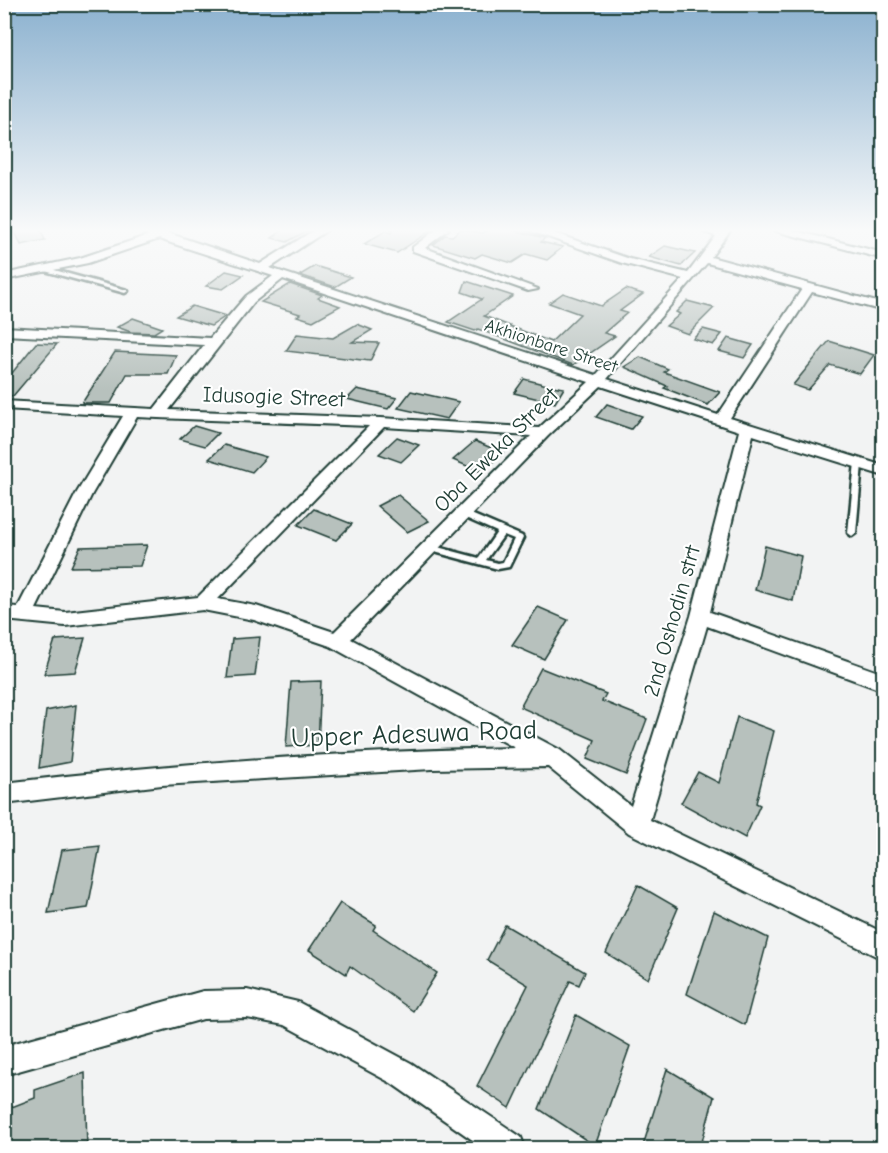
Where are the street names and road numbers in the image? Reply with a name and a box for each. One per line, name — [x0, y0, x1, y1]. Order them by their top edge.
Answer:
street label: Akhionbare Street — [482, 315, 621, 378]
street label: Idusogie Street — [202, 382, 346, 413]
street label: Oba Eweka Street — [428, 382, 564, 518]
street label: 2nd Oshodin strt — [638, 542, 706, 700]
street label: Upper Adesuwa Road — [291, 714, 537, 754]

